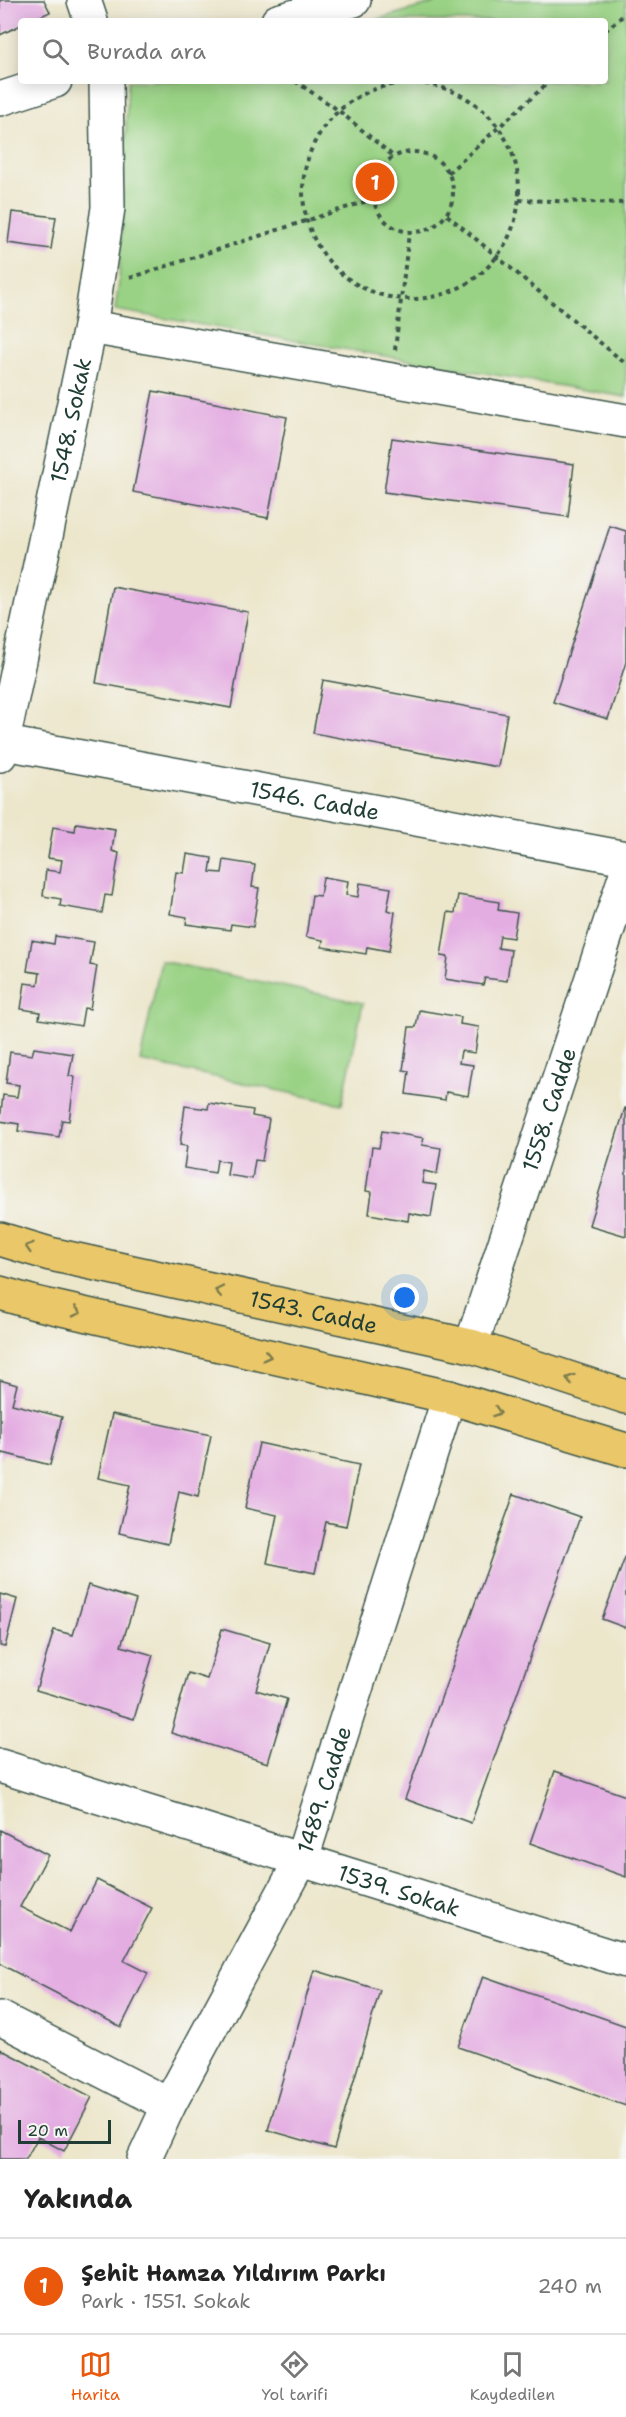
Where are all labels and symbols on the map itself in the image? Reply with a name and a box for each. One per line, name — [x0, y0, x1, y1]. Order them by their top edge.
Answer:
pin: 1 — [356, 160, 394, 204]
street label: 1548. Sokak — [44, 355, 98, 486]
street label: 1546. Cadde — [247, 775, 382, 827]
street label: 1558. Cadde — [515, 1044, 583, 1175]
one-way arrow — [24, 1242, 34, 1254]
your location — [390, 1283, 419, 1312]
street label: 1543. Cadde — [247, 1284, 380, 1340]
one-way arrow — [214, 1285, 224, 1298]
one-way arrow — [72, 1305, 82, 1318]
one-way arrow — [262, 1349, 272, 1362]
one-way arrow — [565, 1373, 576, 1386]
one-way arrow — [491, 1405, 502, 1417]
street label: 1489. Cadde — [290, 1722, 358, 1857]
street label: 1539. Sokak — [334, 1858, 464, 1923]
scale bar — [18, 2117, 111, 2144]

